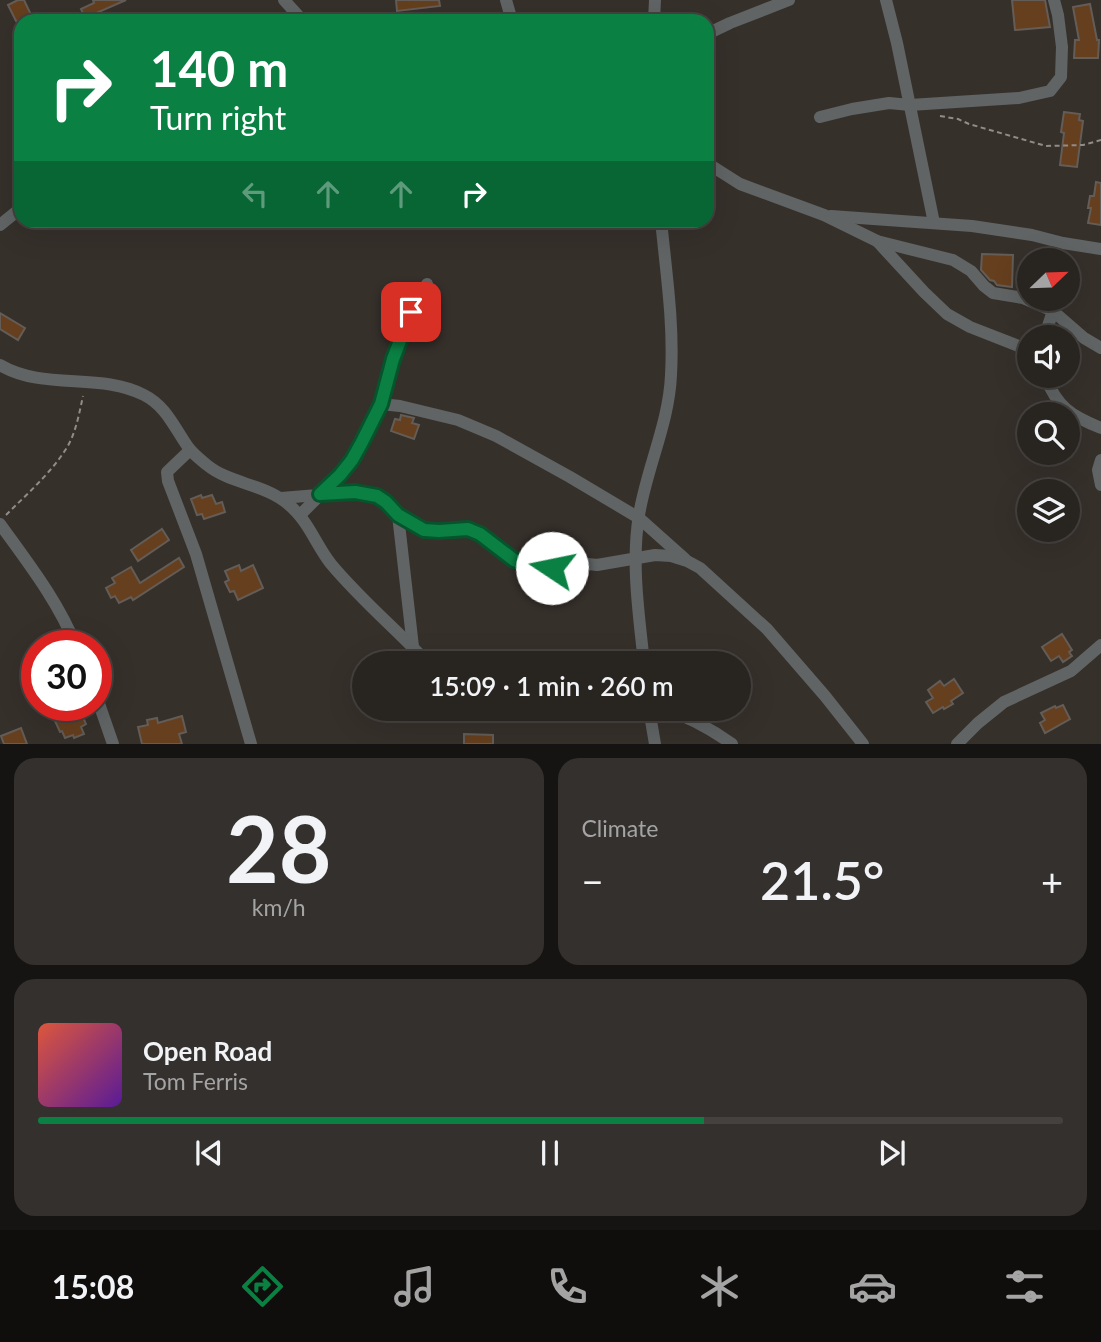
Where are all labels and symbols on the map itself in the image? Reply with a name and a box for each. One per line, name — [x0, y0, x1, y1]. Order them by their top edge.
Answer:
north arrow — [1017, 248, 1080, 312]
pin — [381, 282, 441, 342]
position arrow — [515, 531, 589, 605]
speed limit sign: 30 — [21, 630, 112, 721]

